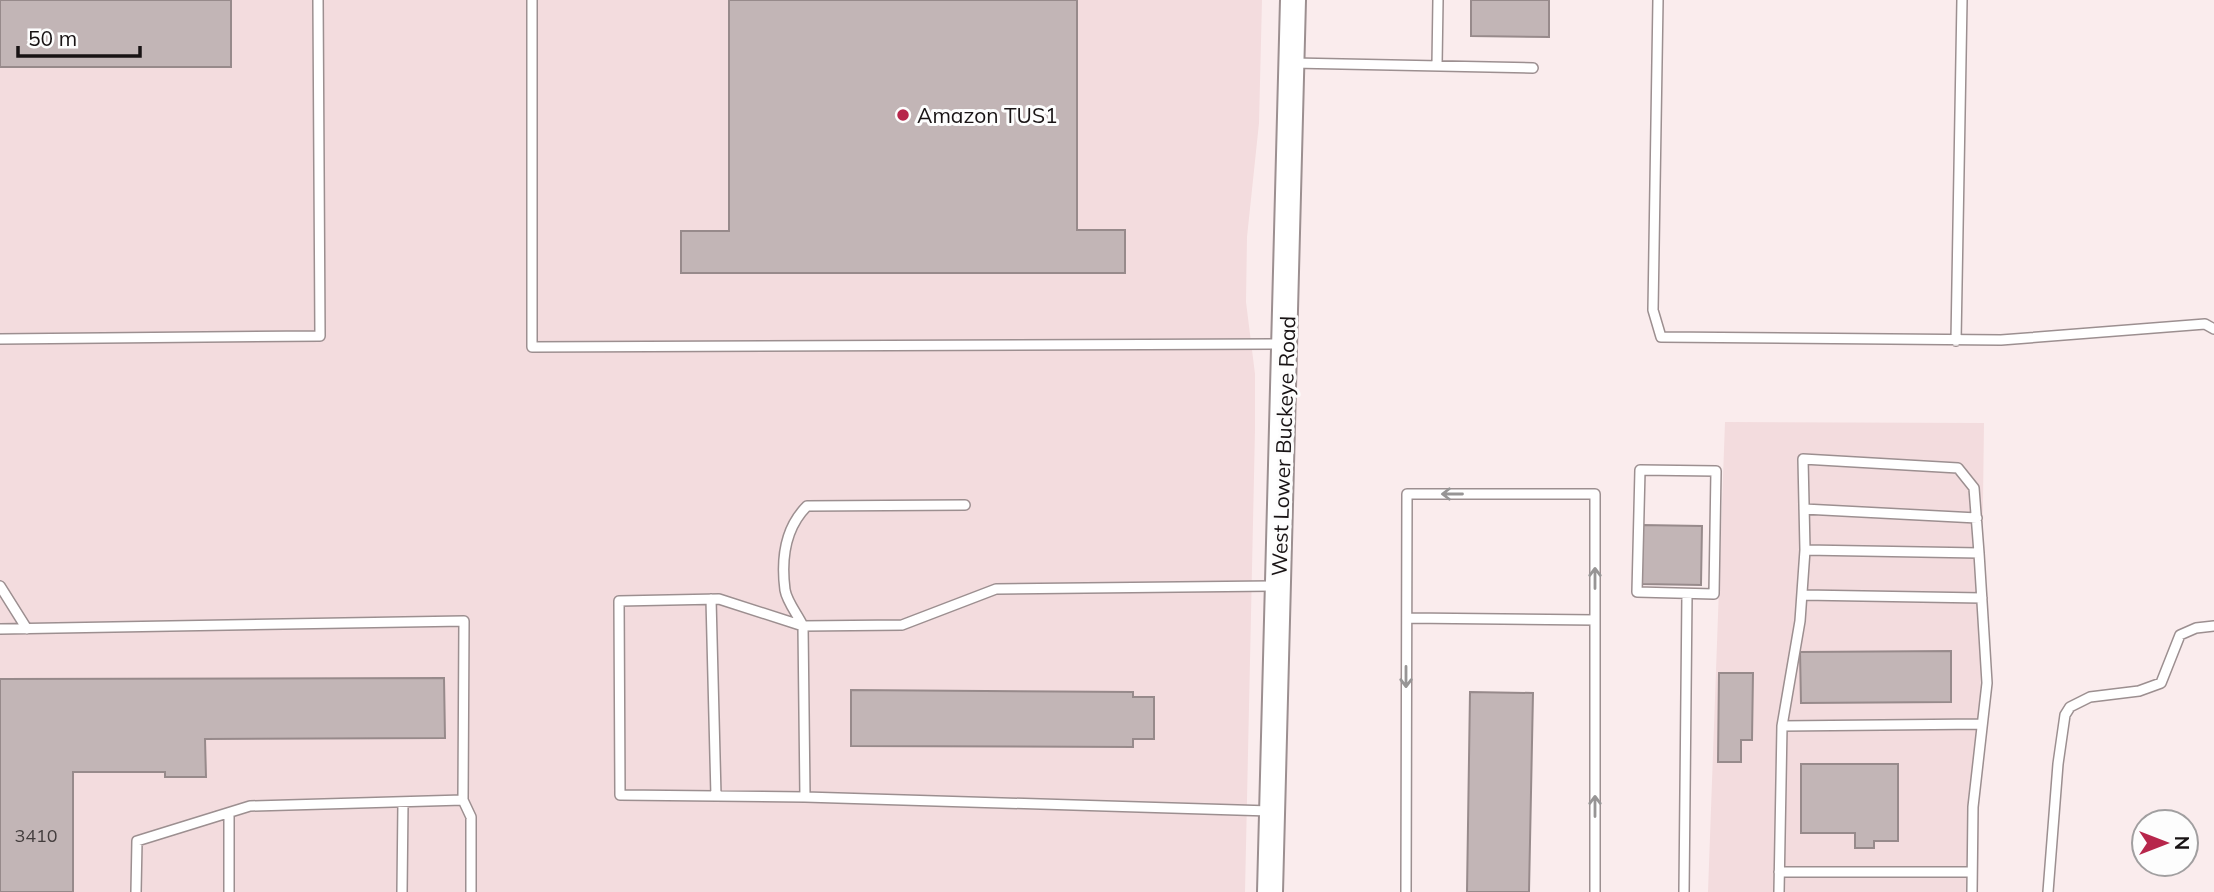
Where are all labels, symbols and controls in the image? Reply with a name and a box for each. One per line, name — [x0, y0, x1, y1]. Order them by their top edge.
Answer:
scale bar — [18, 14, 140, 58]
text: 50 m — [28, 25, 77, 51]
place label: Amazon TUS1 — [917, 102, 1058, 128]
marker: Amazon TUS1 — [895, 107, 911, 123]
street label: West Lower Buckeye Road — [1265, 315, 1301, 577]
one-way arrow — [1441, 487, 1464, 501]
one-way arrow — [1588, 567, 1602, 590]
one-way arrow — [1399, 665, 1413, 688]
one-way arrow — [1588, 795, 1602, 818]
north arrow — [2130, 808, 2200, 878]
house number: 3410 — [14, 824, 58, 847]
text: N — [2170, 836, 2194, 850]

